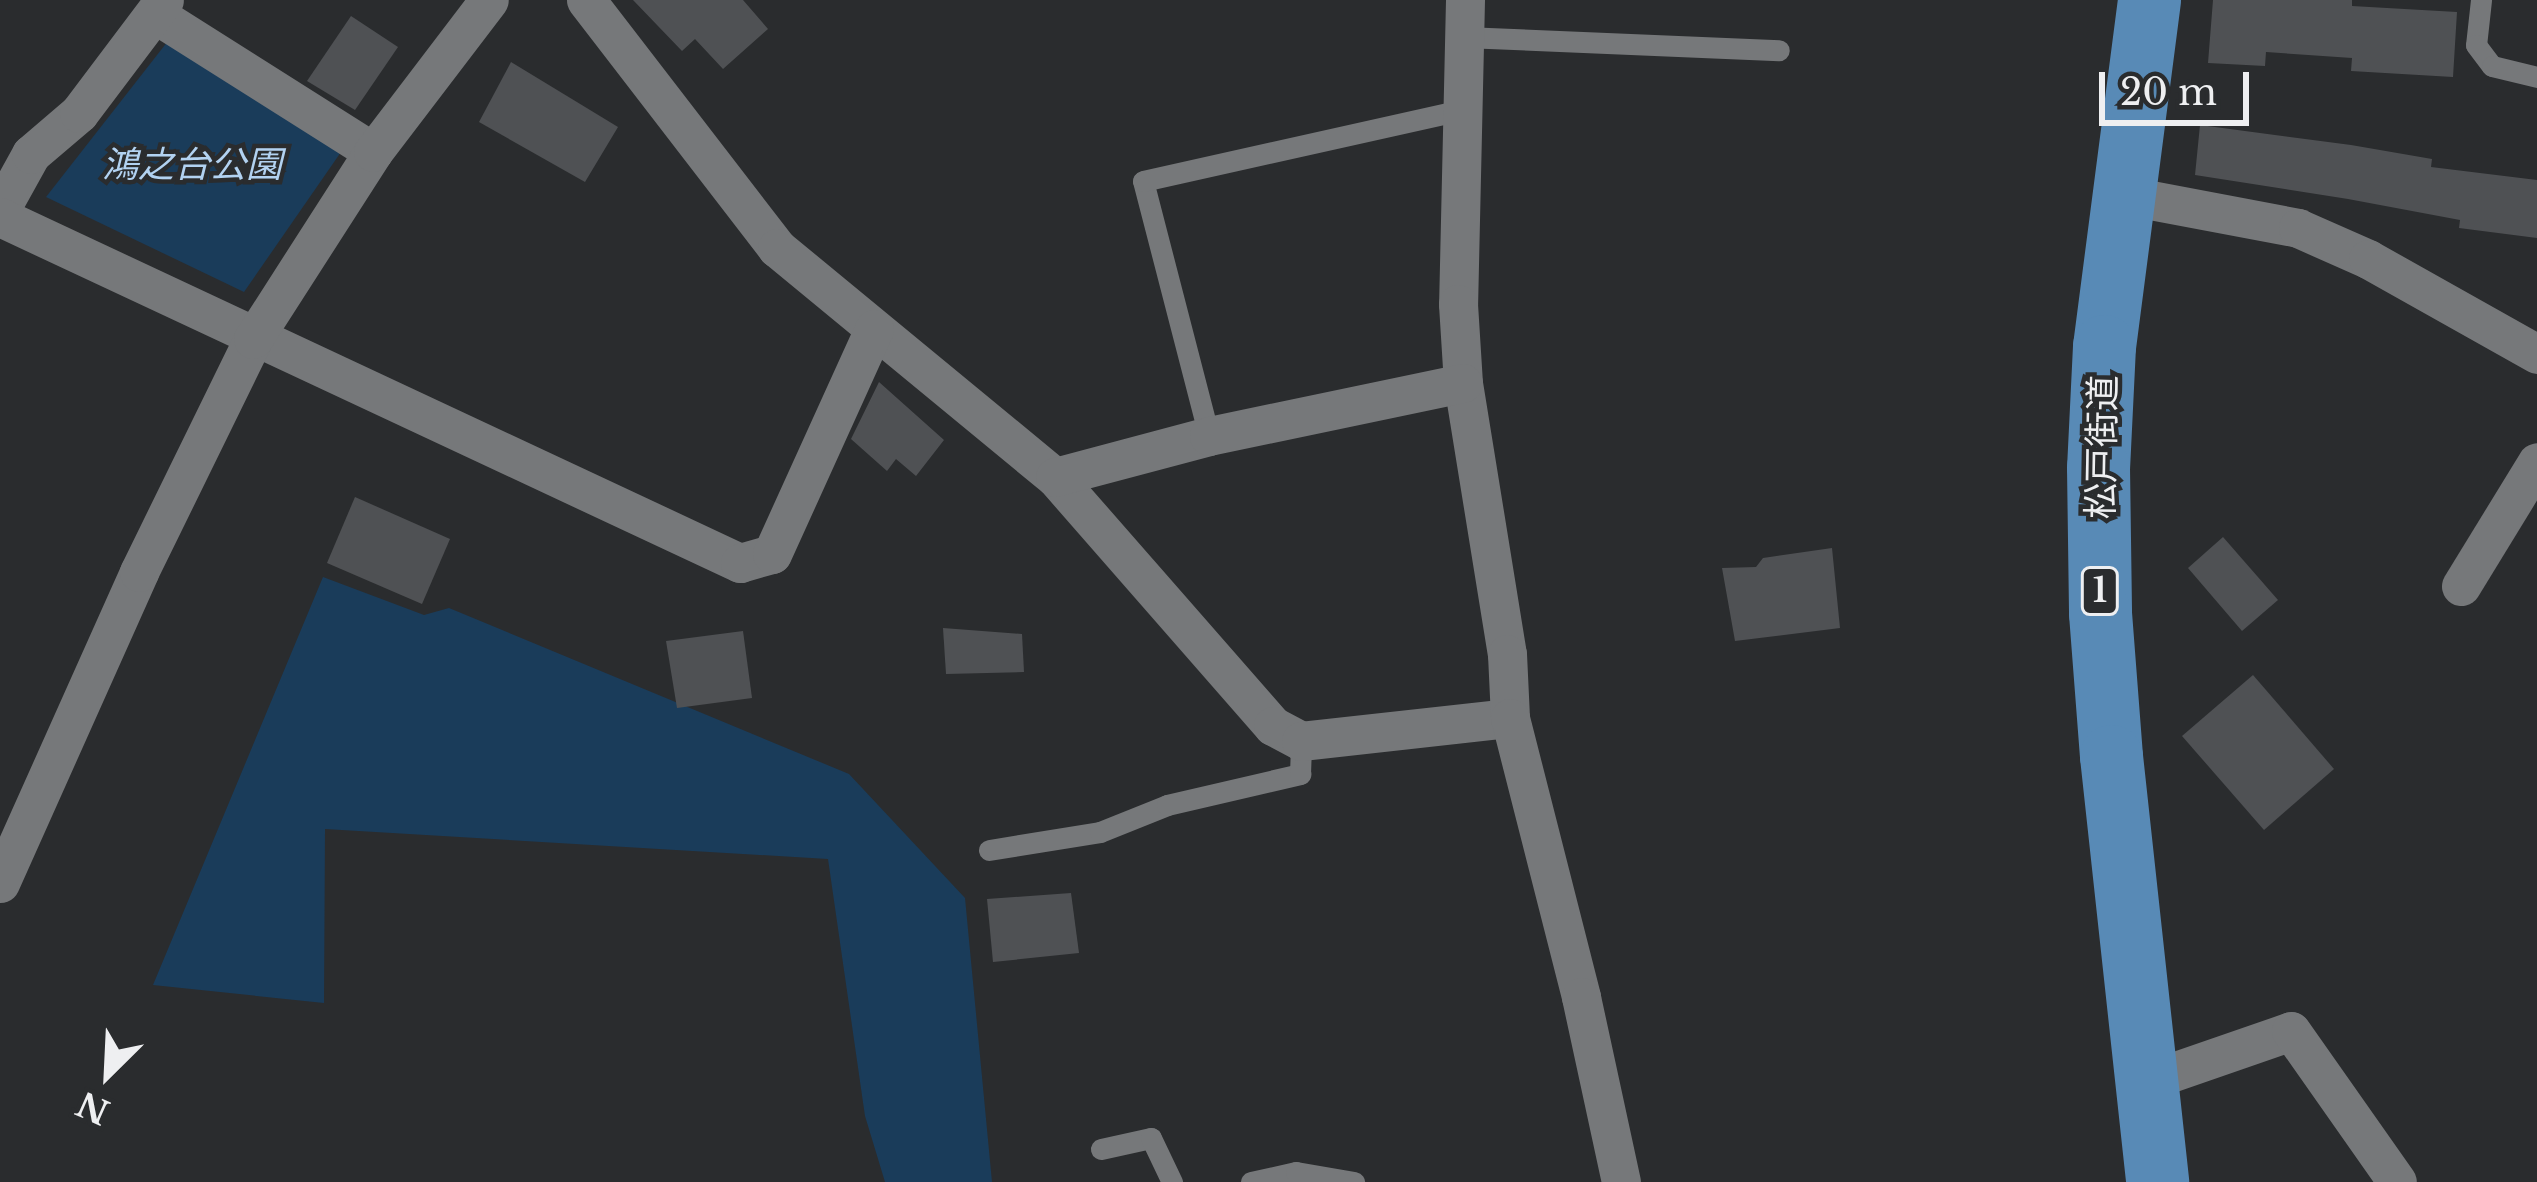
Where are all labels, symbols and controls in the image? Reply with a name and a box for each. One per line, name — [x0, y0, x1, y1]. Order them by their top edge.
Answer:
scale bar — [2105, 48, 2255, 122]
text: 20 m — [2120, 70, 2217, 115]
park label: 鴻之台公園 — [102, 143, 282, 187]
street label: 松戸街道 — [2079, 375, 2125, 519]
road number: 1 — [2079, 564, 2121, 618]
north arrow — [48, 1014, 168, 1134]
text: N — [71, 1082, 116, 1132]

